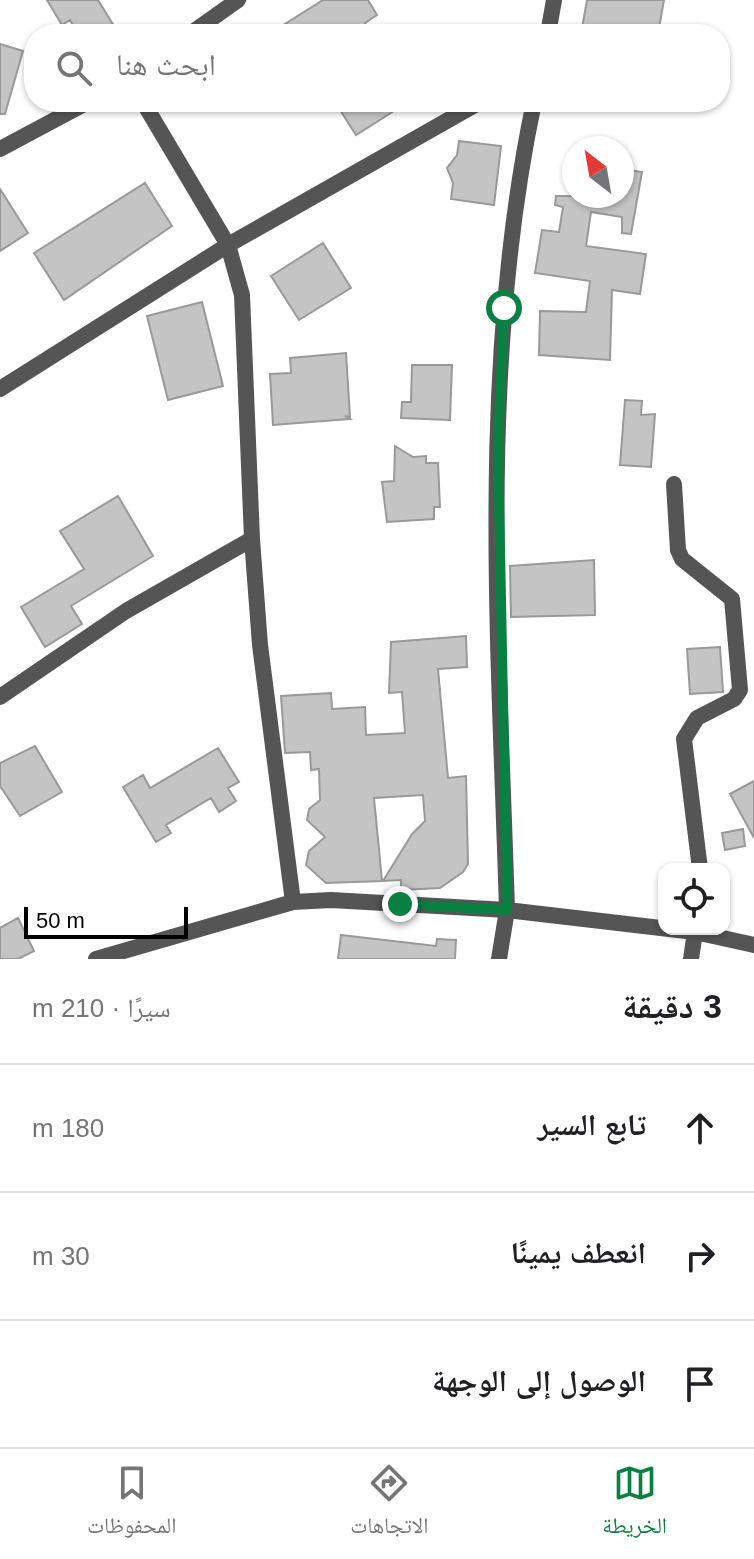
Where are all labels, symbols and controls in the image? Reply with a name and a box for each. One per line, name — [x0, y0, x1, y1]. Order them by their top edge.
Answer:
search box — [24, 24, 730, 112]
icon: search — [52, 46, 96, 90]
text: ابحث هنا — [116, 48, 216, 81]
north arrow — [562, 136, 634, 208]
route start — [486, 290, 522, 326]
map controls — [658, 863, 730, 935]
button: locate — [658, 863, 730, 935]
route end — [382, 886, 418, 922]
scale bar — [24, 903, 188, 939]
text: 50 m — [36, 908, 85, 933]
text: 3 دقيقة — [622, 987, 722, 1025]
text: سيرًا · 210 m — [32, 993, 171, 1023]
icon: ahead — [678, 1106, 722, 1150]
text: تابع السير — [538, 1108, 646, 1141]
text: 180 m — [32, 1113, 104, 1143]
icon: right — [678, 1234, 722, 1278]
text: انعطف يمينًا — [510, 1236, 646, 1269]
text: 30 m — [32, 1241, 90, 1271]
icon: arrive — [678, 1362, 722, 1406]
text: الوصول إلى الوجهة — [432, 1364, 646, 1397]
tab: المحفوظات — [87, 1461, 176, 1547]
tab: الاتجاهات — [350, 1461, 428, 1547]
tab: الخريطة — [602, 1461, 667, 1547]

